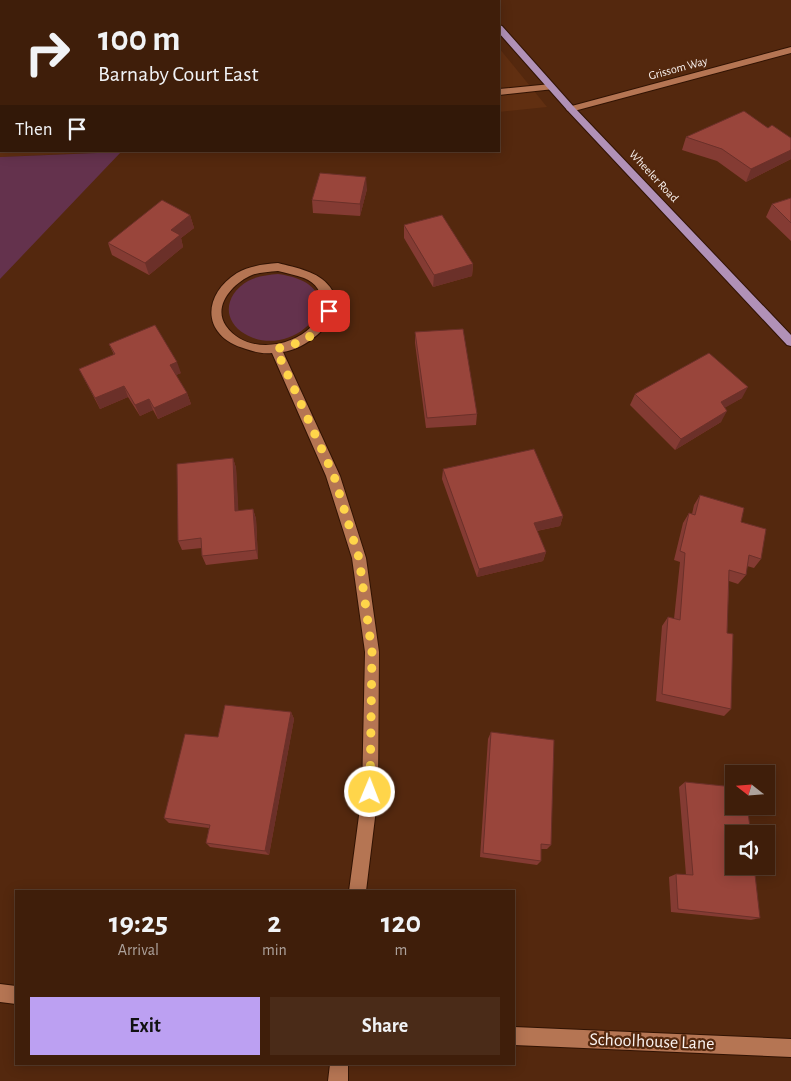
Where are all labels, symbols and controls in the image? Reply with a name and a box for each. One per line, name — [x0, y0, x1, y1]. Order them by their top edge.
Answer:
icon: right — [15, 20, 80, 85]
text: 100 m — [98, 22, 181, 57]
street label: Grissom Way — [647, 54, 709, 83]
text: Barnaby Court East — [98, 63, 258, 85]
icon: arrive — [63, 115, 91, 143]
text: Then — [15, 120, 53, 139]
street label: Wheeler Road — [627, 148, 681, 204]
pin — [308, 290, 350, 332]
icon: arrive — [315, 297, 343, 325]
position arrow — [343, 765, 395, 817]
north arrow — [725, 765, 775, 815]
map controls — [725, 765, 775, 875]
button: sound — [725, 825, 775, 875]
text: 19:25 — [109, 908, 168, 938]
text: 2 — [267, 908, 281, 938]
text: 120 — [381, 908, 421, 938]
text: Arrival — [118, 942, 159, 958]
text: min — [262, 942, 287, 958]
text: m — [395, 942, 407, 958]
button: Exit — [30, 997, 260, 1055]
button: Share — [270, 997, 500, 1055]
street label: Schoolhouse Lane — [589, 1031, 715, 1053]

